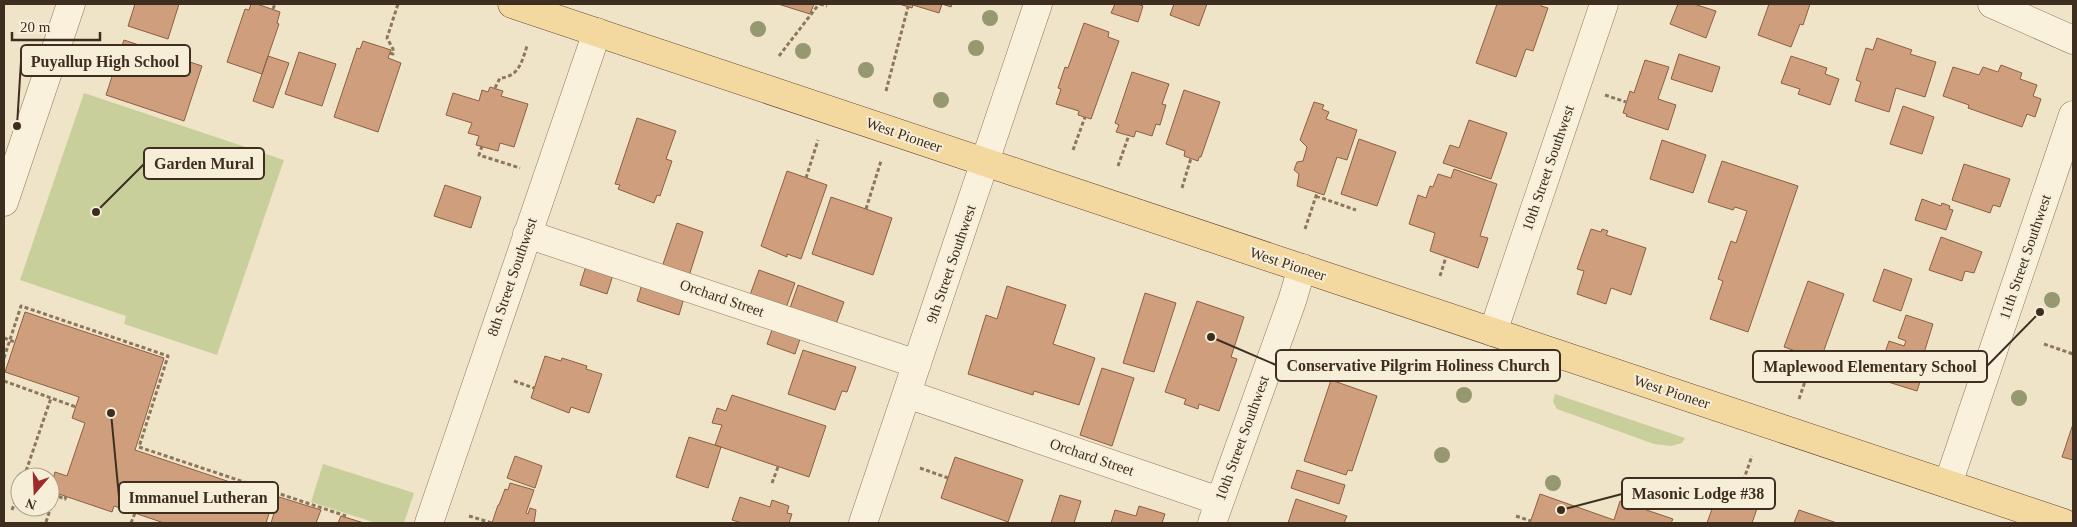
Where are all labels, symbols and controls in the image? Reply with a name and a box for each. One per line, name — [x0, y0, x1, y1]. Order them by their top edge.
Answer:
scale bar — [12, 10, 100, 42]
text: 20 m — [20, 19, 51, 35]
callout: Puyallup High School — [21, 45, 190, 76]
text: Puyallup High School — [31, 53, 180, 71]
street label: 10th Street Southwest — [1519, 102, 1577, 233]
street label: West Pioneer — [864, 115, 944, 155]
callout: Garden Mural — [144, 148, 264, 179]
text: Garden Mural — [154, 155, 255, 172]
street label: 11th Street Southwest — [1996, 192, 2054, 322]
street label: 9th Street Southwest — [923, 202, 979, 325]
street label: 8th Street Southwest — [484, 215, 540, 338]
street label: West Pioneer — [1248, 244, 1328, 284]
street label: Orchard Street — [678, 276, 767, 320]
callout: Conservative Pilgrim Holiness Church — [1276, 350, 1560, 381]
callout: Maplewood Elementary School — [1753, 351, 1987, 382]
text: Conservative Pilgrim Holiness Church — [1286, 357, 1550, 375]
text: Maplewood Elementary School — [1763, 358, 1977, 376]
street label: West Pioneer — [1632, 372, 1712, 412]
street label: 10th Street Southwest — [1212, 373, 1272, 503]
street label: Orchard Street — [1048, 435, 1137, 479]
north arrow — [10, 467, 60, 517]
callout: Masonic Lodge #38 — [1622, 478, 1775, 509]
callout: Immanuel Lutheran — [119, 482, 278, 513]
text: Masonic Lodge #38 — [1632, 485, 1764, 503]
text: Immanuel Lutheran — [128, 489, 268, 506]
text: N — [24, 495, 38, 513]

